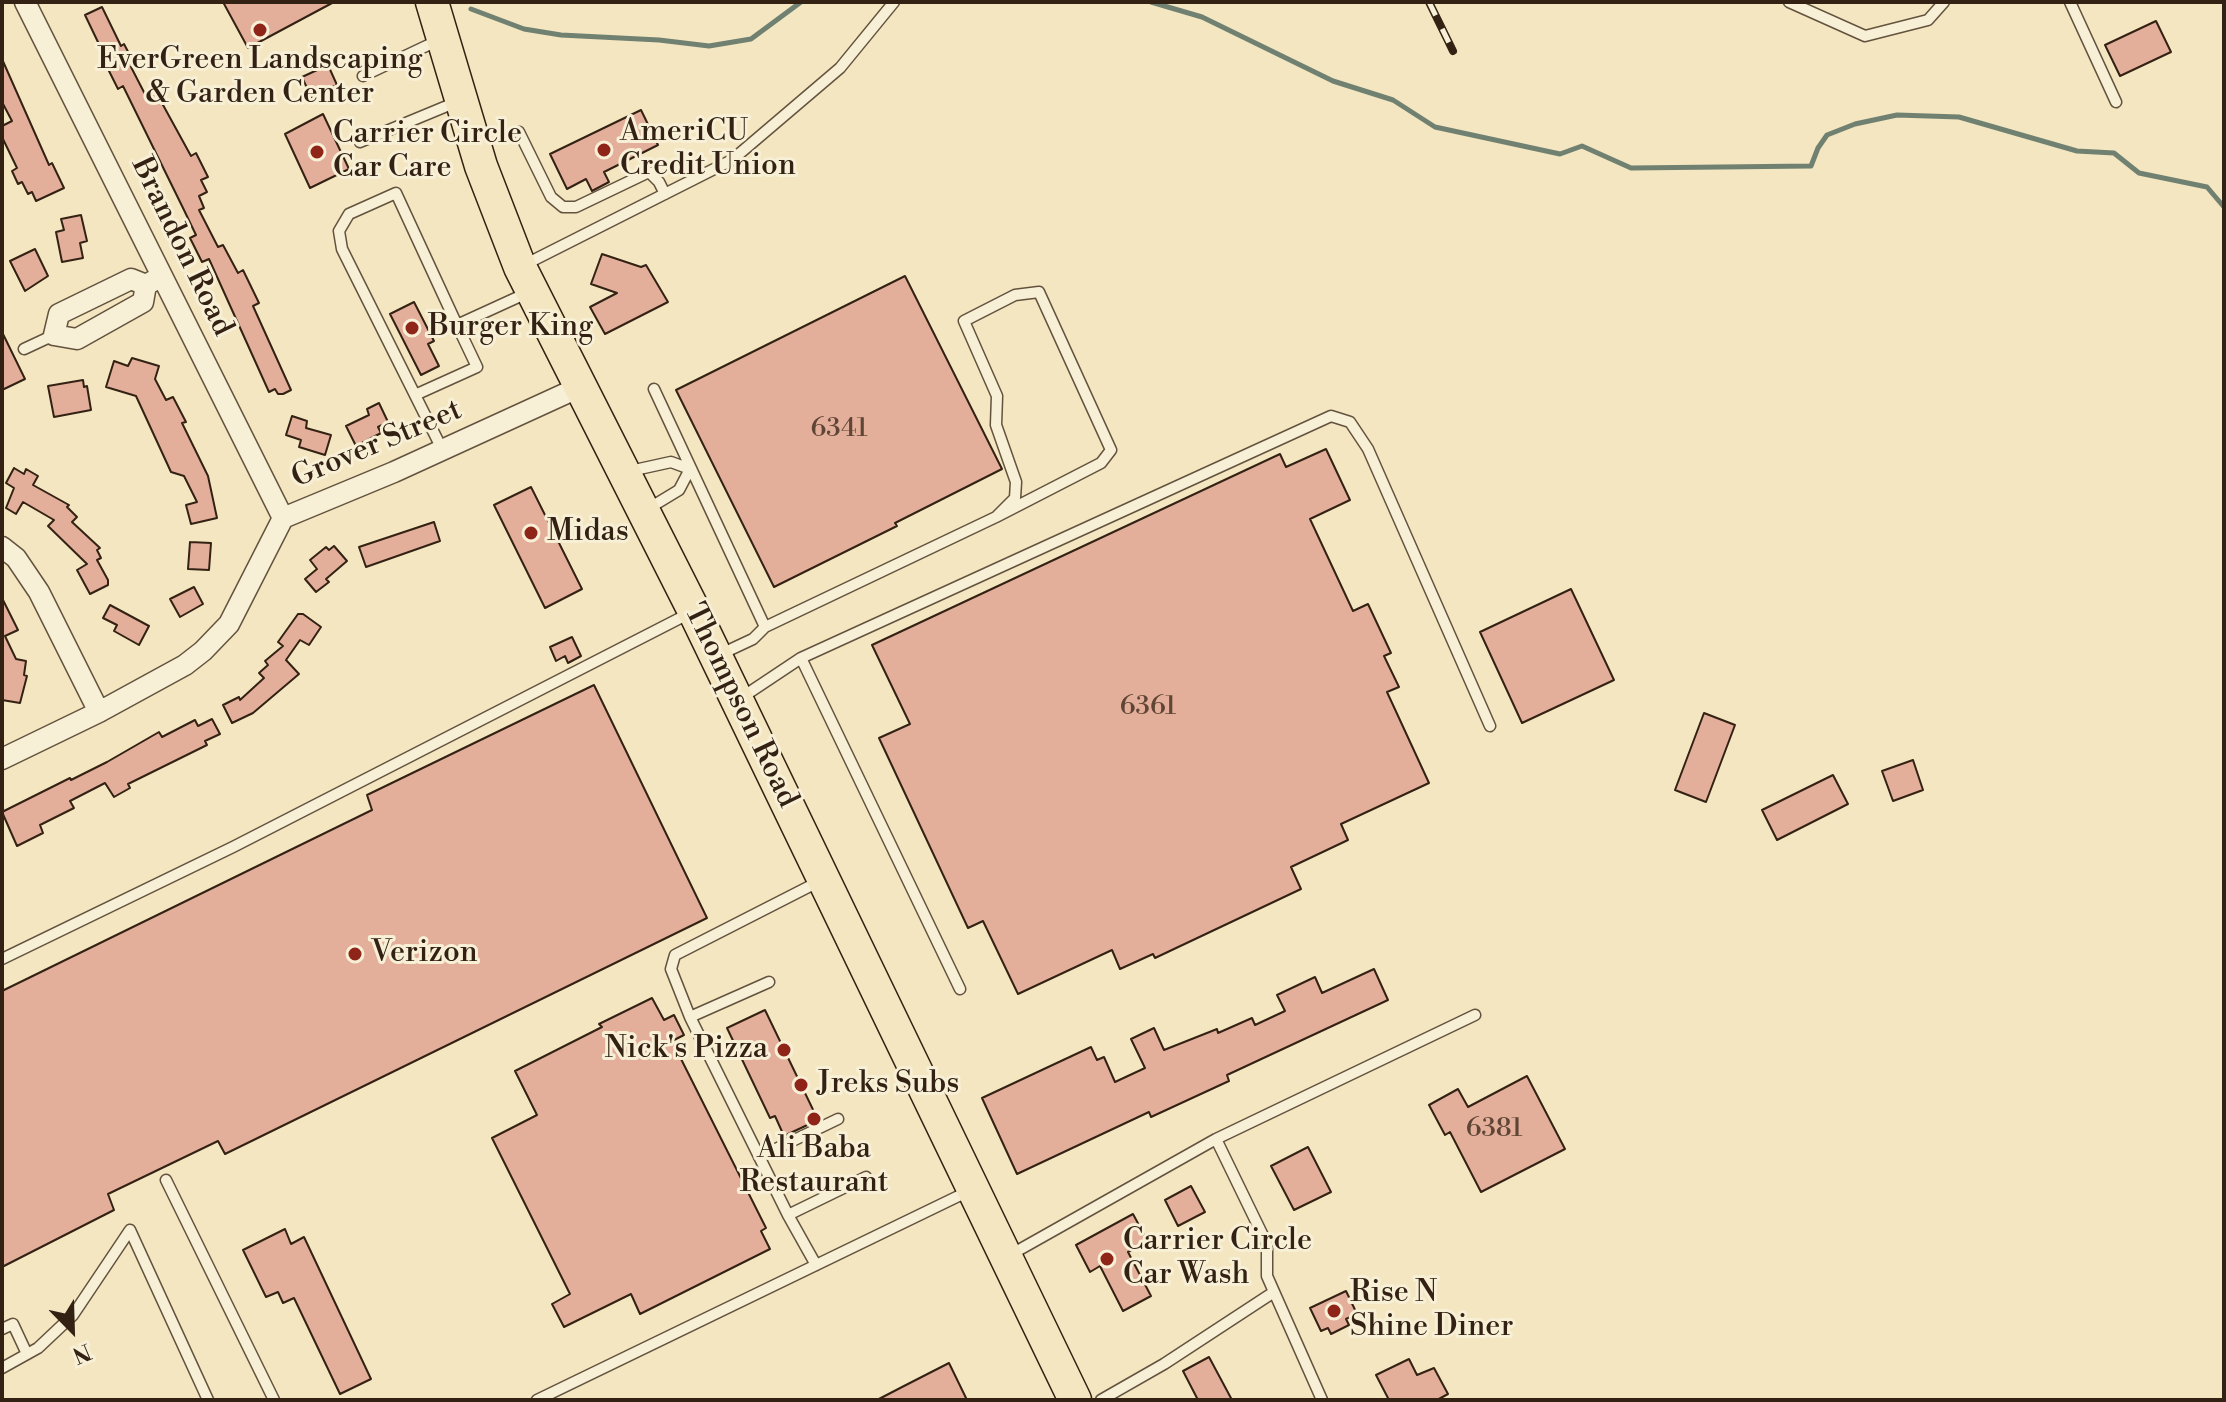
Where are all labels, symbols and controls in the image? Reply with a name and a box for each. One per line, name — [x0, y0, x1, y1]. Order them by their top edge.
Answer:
marker: EverGreen Landscaping & Garden Center — [251, 21, 269, 39]
place label: EverGreen Landscaping & Garden Center — [97, 43, 423, 114]
place label: AmeriCU Credit Union — [620, 115, 796, 186]
place label: Carrier Circle Car Care — [333, 117, 522, 188]
marker: AmeriCU Credit Union — [595, 141, 613, 159]
marker: Carrier Circle Car Care — [308, 143, 326, 161]
street label: Brandon Road — [122, 152, 240, 342]
place label: Burger King — [428, 310, 594, 346]
marker: Burger King — [403, 319, 421, 337]
street label: Grover Street — [287, 393, 467, 497]
house number: 6341 — [810, 414, 868, 446]
place label: Midas — [547, 515, 629, 551]
marker: Midas — [522, 524, 540, 542]
street label: Thompson Road — [675, 598, 805, 814]
house number: 6361 — [1120, 692, 1176, 724]
place label: Verizon — [371, 936, 478, 972]
marker: Verizon — [346, 945, 364, 963]
place label: Nick's Pizza — [605, 1032, 768, 1068]
marker: Nick's Pizza — [775, 1041, 793, 1059]
place label: Jreks Subs — [817, 1067, 959, 1103]
marker: Jreks Subs — [792, 1076, 810, 1094]
marker: Ali Baba Restaurant — [805, 1110, 823, 1128]
house number: 6381 — [1466, 1114, 1522, 1146]
place label: Ali Baba Restaurant — [740, 1132, 888, 1202]
place label: Carrier Circle Car Wash — [1123, 1224, 1312, 1294]
marker: Carrier Circle Car Wash — [1098, 1250, 1116, 1268]
place label: Rise N Shine Diner — [1350, 1276, 1513, 1346]
north arrow — [32, 1290, 112, 1370]
marker: Rise N Shine Diner — [1325, 1302, 1343, 1320]
text: N — [68, 1337, 95, 1368]

